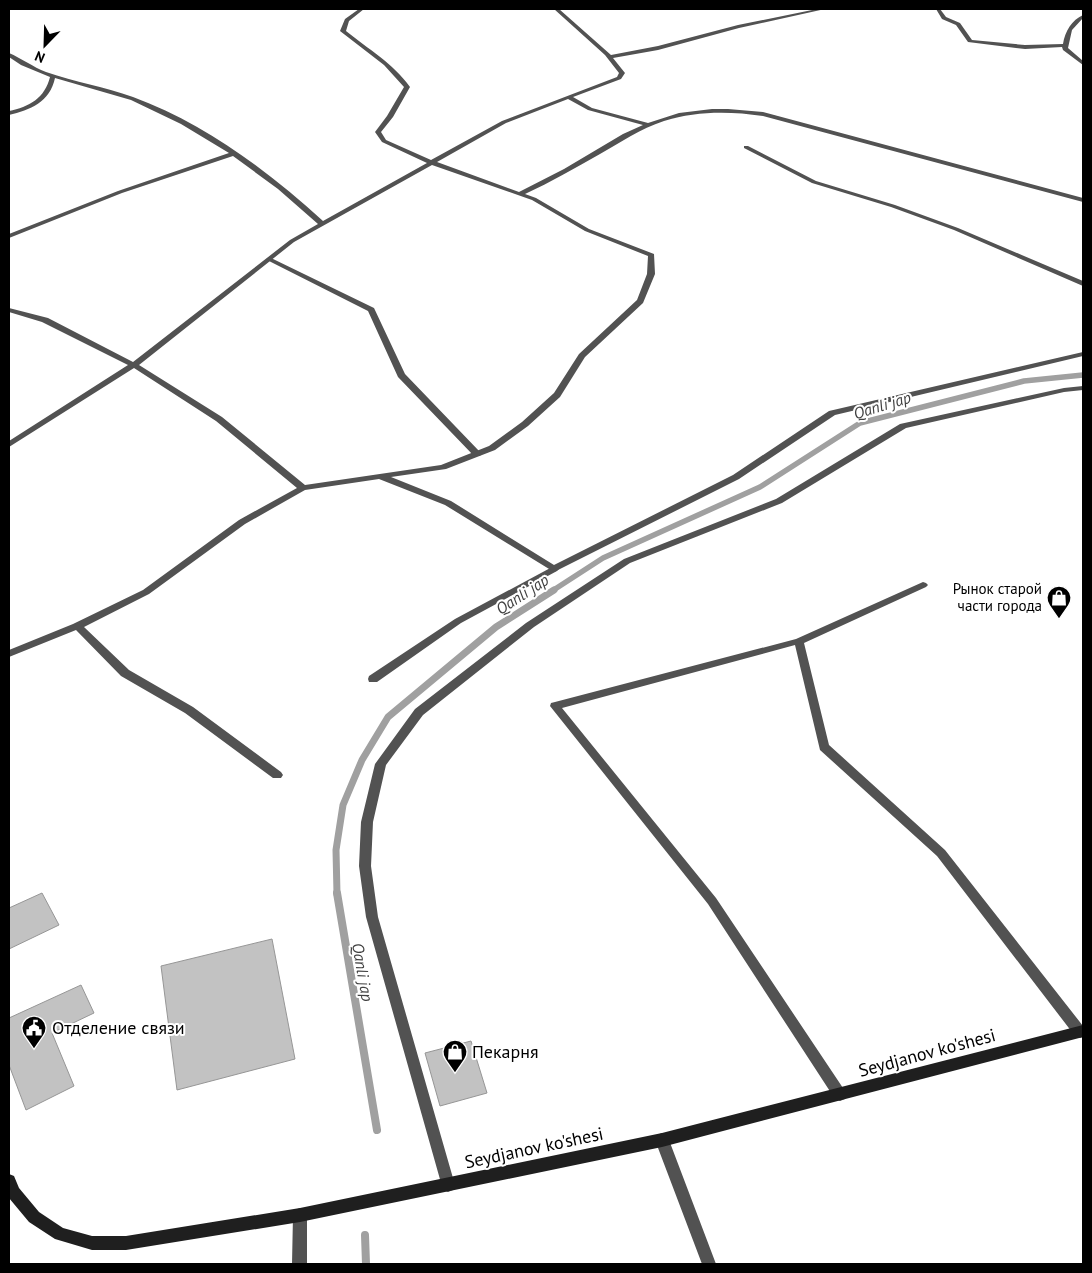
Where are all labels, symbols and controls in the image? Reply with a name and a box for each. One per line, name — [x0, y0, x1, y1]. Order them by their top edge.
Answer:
north arrow — [20, 20, 70, 70]
text: N — [32, 47, 48, 67]
water label: Qanli jap — [851, 387, 913, 423]
water label: Qanli jap — [492, 569, 552, 619]
place label: Рынок старой части города — [953, 579, 1042, 615]
shop icon: Рынок старой части города — [1046, 585, 1072, 619]
water label: Qanli jap — [348, 941, 378, 1003]
public building icon: Отделение связи — [21, 1015, 47, 1049]
place label: Отделение связи — [52, 1016, 185, 1039]
street label: Seydjanov ko'shesi — [856, 1023, 998, 1082]
shop icon: Пекарня — [442, 1039, 468, 1073]
place label: Пекарня — [472, 1040, 539, 1063]
street label: Seydjanov ko'shesi — [462, 1122, 605, 1173]

